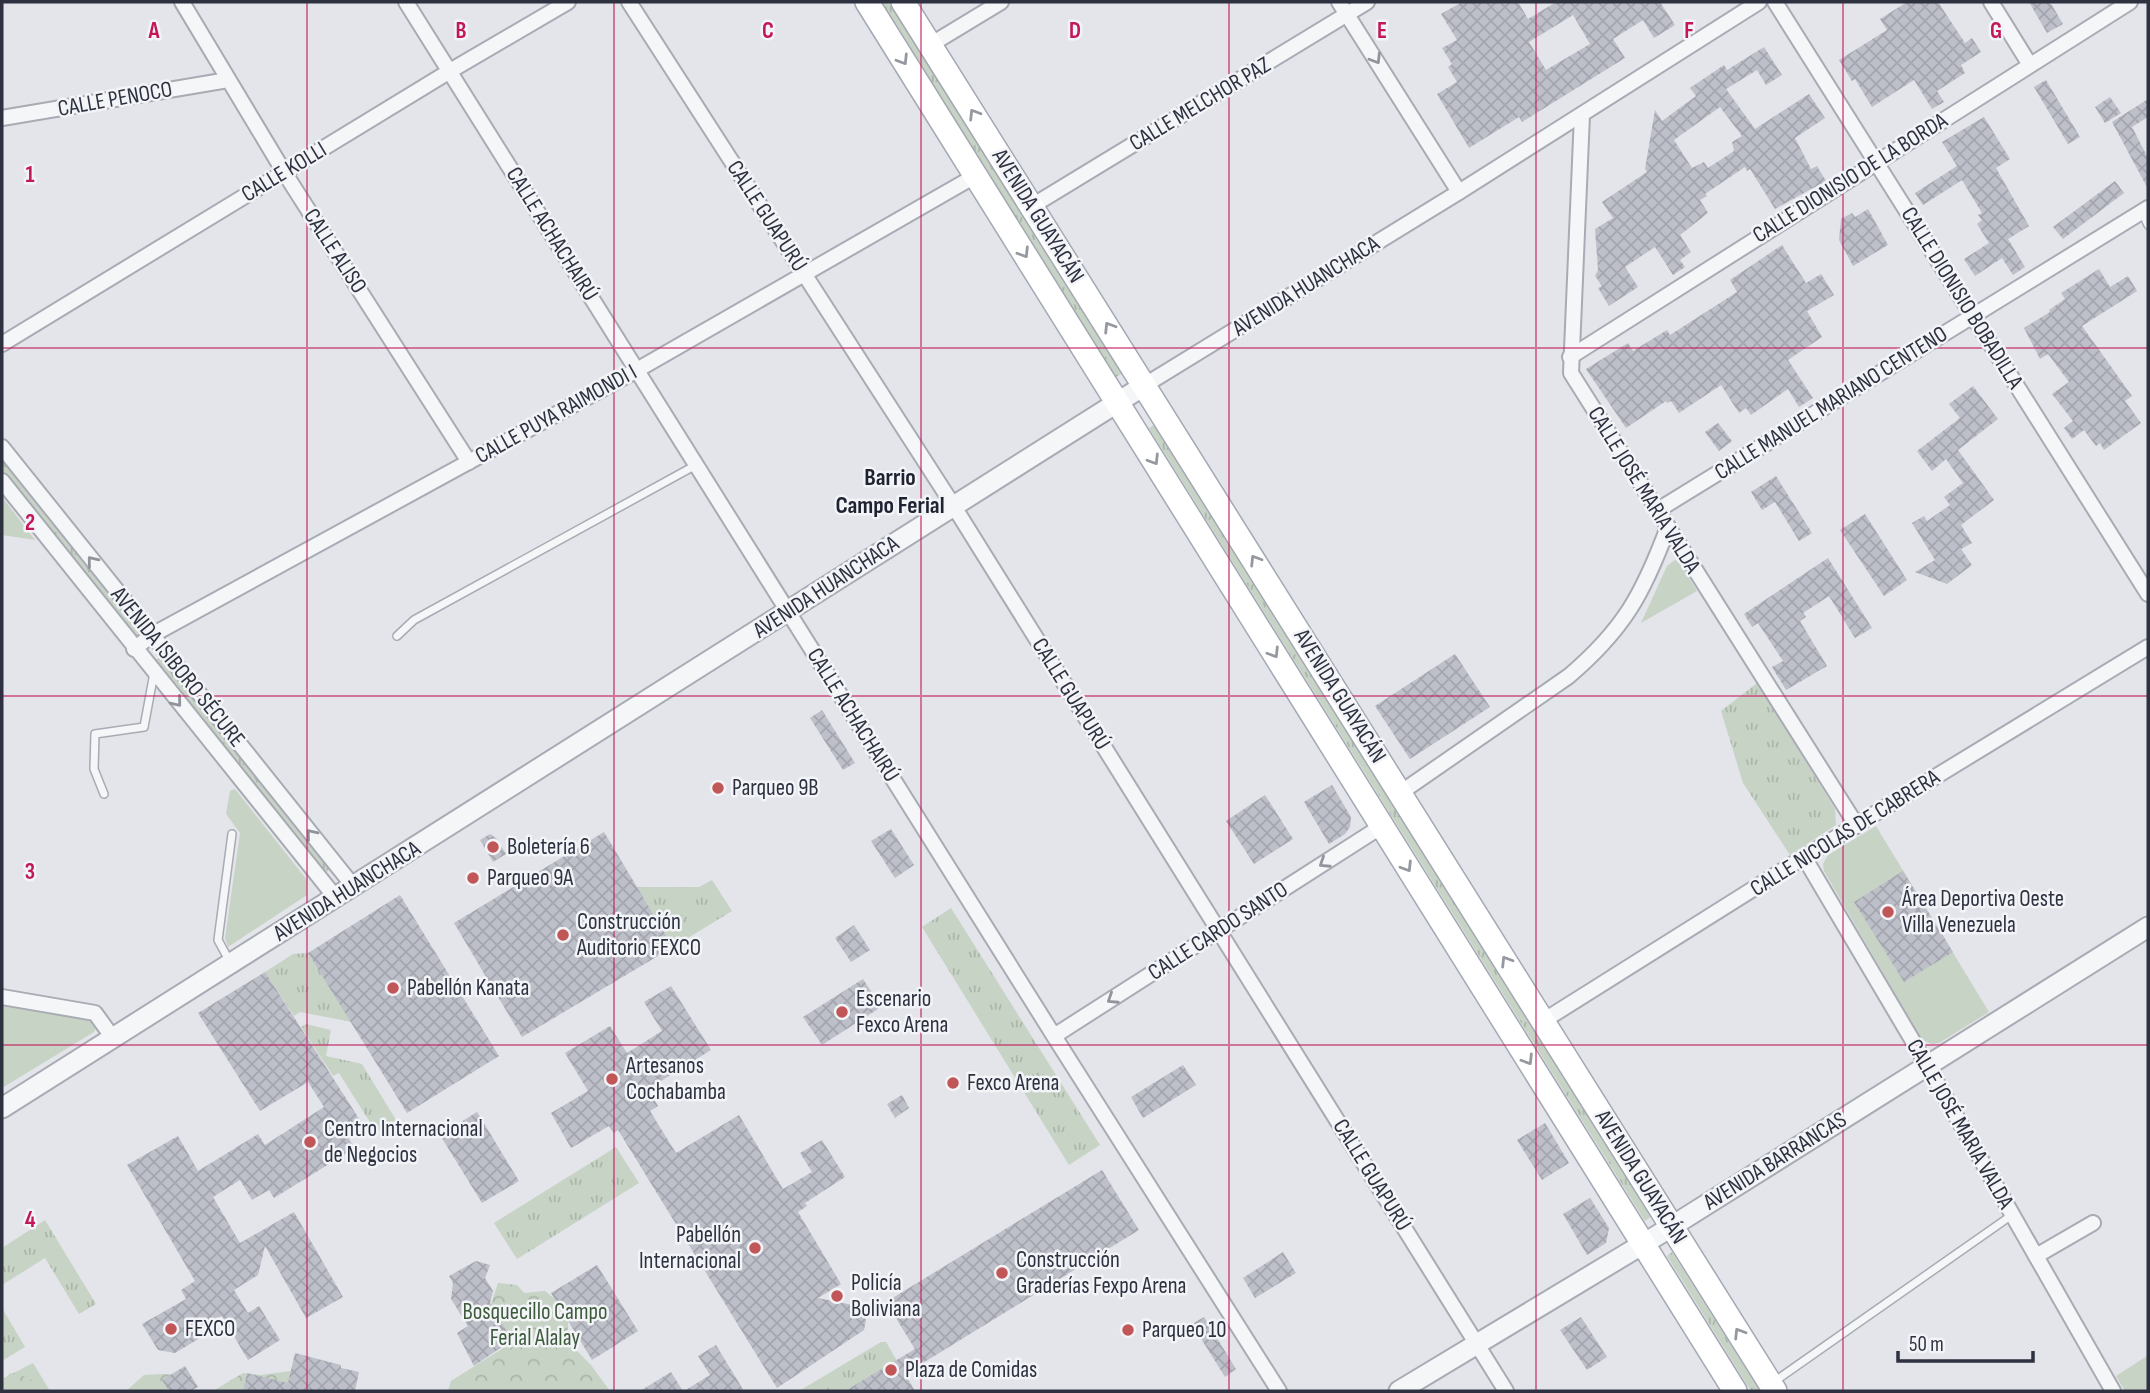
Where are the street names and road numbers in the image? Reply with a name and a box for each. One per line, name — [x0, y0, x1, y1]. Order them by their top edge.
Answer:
street label: CALLE MELCHOR PAZ — [1124, 51, 1276, 157]
street label: CALLE PENOCO — [56, 75, 174, 123]
street label: CALLE DIONISIO DE LA BORDA — [1748, 107, 1953, 249]
street label: CALLE KOLLI — [236, 136, 332, 208]
street label: AVENIDA GUAYACÁN — [985, 143, 1090, 288]
street label: CALLE GUAPURÚ — [721, 155, 813, 277]
street label: CALLE ACHACHAIRÚ — [500, 162, 604, 306]
street label: CALLE DIONISIO BOBADILLA — [1895, 202, 2029, 394]
street label: CALLE ALISO — [297, 203, 373, 299]
street label: AVENIDA HUANCHACA — [1227, 230, 1385, 343]
street label: CALLE MANUEL MARIANO CENTENO — [1710, 320, 1952, 486]
street label: CALLE PUYA RAIMONDI I — [470, 358, 642, 470]
street label: CALLE JOSÉ MARIA VALDA — [1581, 401, 1707, 579]
street label: AVENIDA HUANCHACA — [747, 529, 904, 645]
street label: AVENIDA ISIBORO SÉCURE — [104, 581, 251, 753]
street label: AVENIDA GUAYACÁN — [1287, 623, 1392, 768]
street label: CALLE GUAPURÚ — [1026, 633, 1116, 755]
street label: CALLE ACHACHAIRÚ — [801, 643, 905, 787]
street label: CALLE NICOLAS DE CABRERA — [1745, 763, 1945, 903]
street label: AVENIDA HUANCHACA — [268, 835, 426, 948]
street label: CALLE CARDO SANTO — [1143, 875, 1293, 987]
street label: CALLE JOSÉ MARIA VALDA — [1900, 1034, 2020, 1214]
street label: AVENIDA GUAYACÁN — [1588, 1104, 1693, 1249]
street label: AVENIDA BARRANCAS — [1697, 1106, 1852, 1217]
street label: CALLE GUAPURÚ — [1327, 1114, 1417, 1236]

